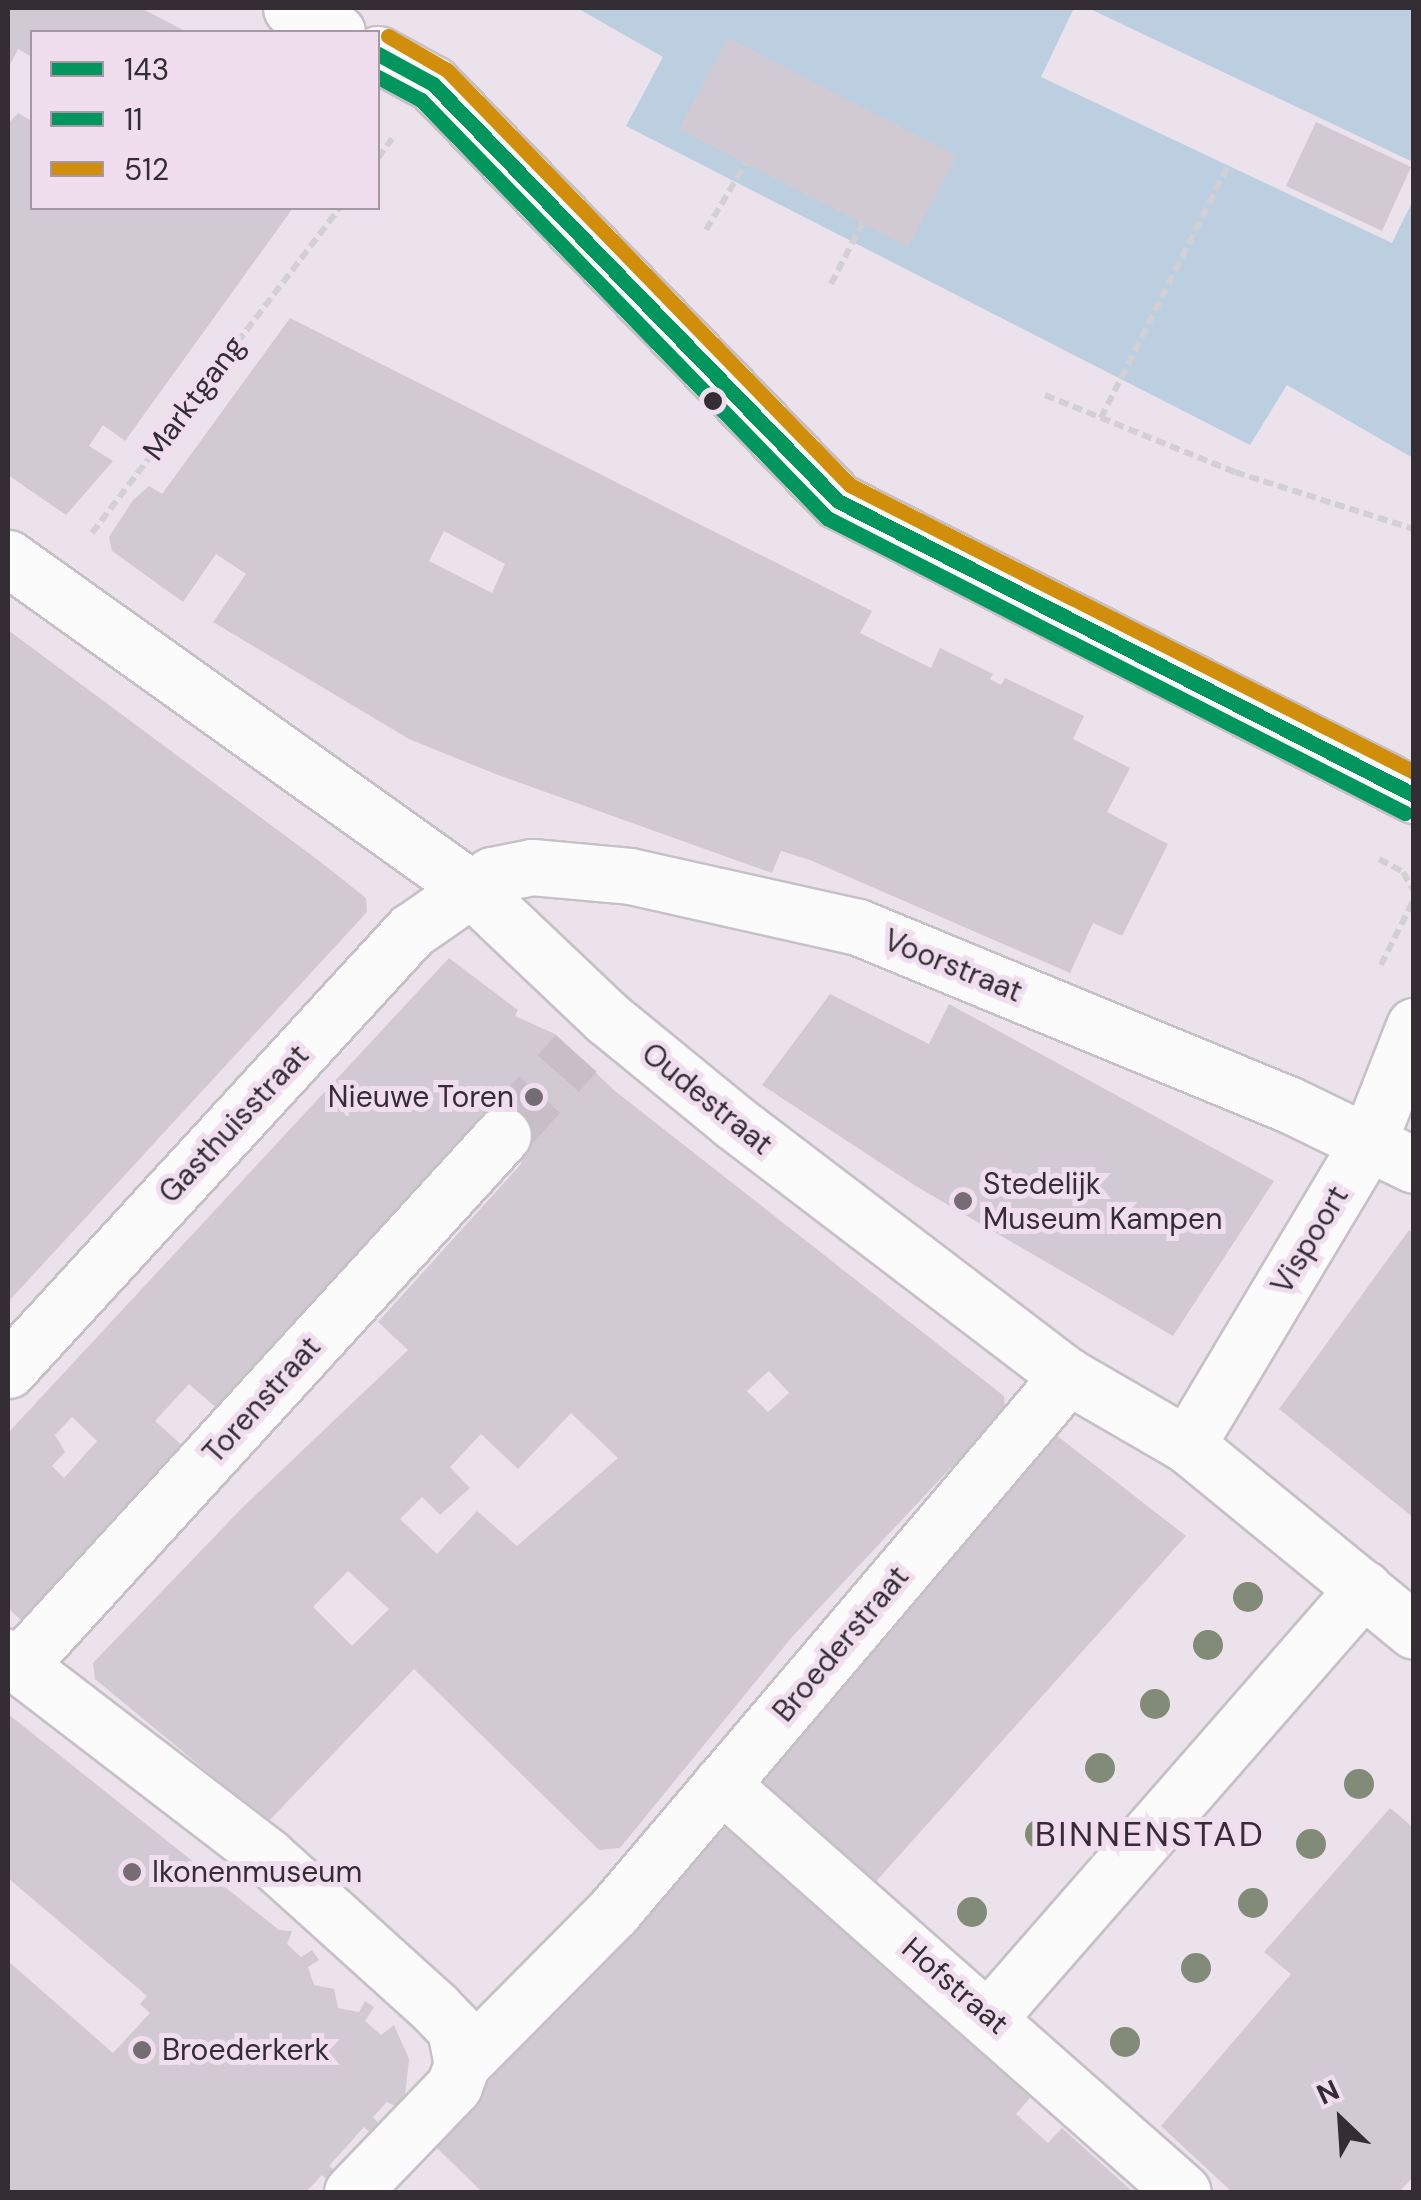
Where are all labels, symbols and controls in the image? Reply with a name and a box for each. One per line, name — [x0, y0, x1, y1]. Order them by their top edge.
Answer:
legend — [30, 30, 380, 210]
text: 143 — [124, 50, 169, 89]
text: 11 — [124, 100, 143, 139]
text: 512 — [124, 150, 169, 189]
street label: Marktgang — [136, 329, 252, 467]
unlabelled marker — [703, 391, 723, 411]
street label: Voorstraat — [879, 922, 1027, 1010]
street label: Oudestraat — [634, 1035, 780, 1163]
street label: Gasthuisstraat — [152, 1037, 316, 1211]
place label: Nieuwe Toren — [328, 1079, 514, 1115]
marker: Nieuwe Toren — [523, 1086, 545, 1108]
place label: Stedelijk Museum Kampen — [983, 1166, 1222, 1236]
street label: Vispoort — [1264, 1179, 1356, 1301]
marker: Stedelijk Museum Kampen — [952, 1190, 974, 1212]
street label: Torenstraat — [196, 1329, 328, 1471]
street label: Broederstraat — [766, 1559, 916, 1729]
district label: BINNENSTAD — [1035, 1813, 1265, 1855]
place label: Ikonenmuseum — [152, 1854, 362, 1890]
marker: Ikonenmuseum — [121, 1861, 143, 1883]
street label: Hofstraat — [894, 1930, 1016, 2042]
place label: Broederkerk — [162, 2032, 330, 2068]
marker: Broederkerk — [131, 2039, 153, 2061]
north arrow — [1291, 2070, 1391, 2170]
text: N — [1311, 2071, 1345, 2113]

